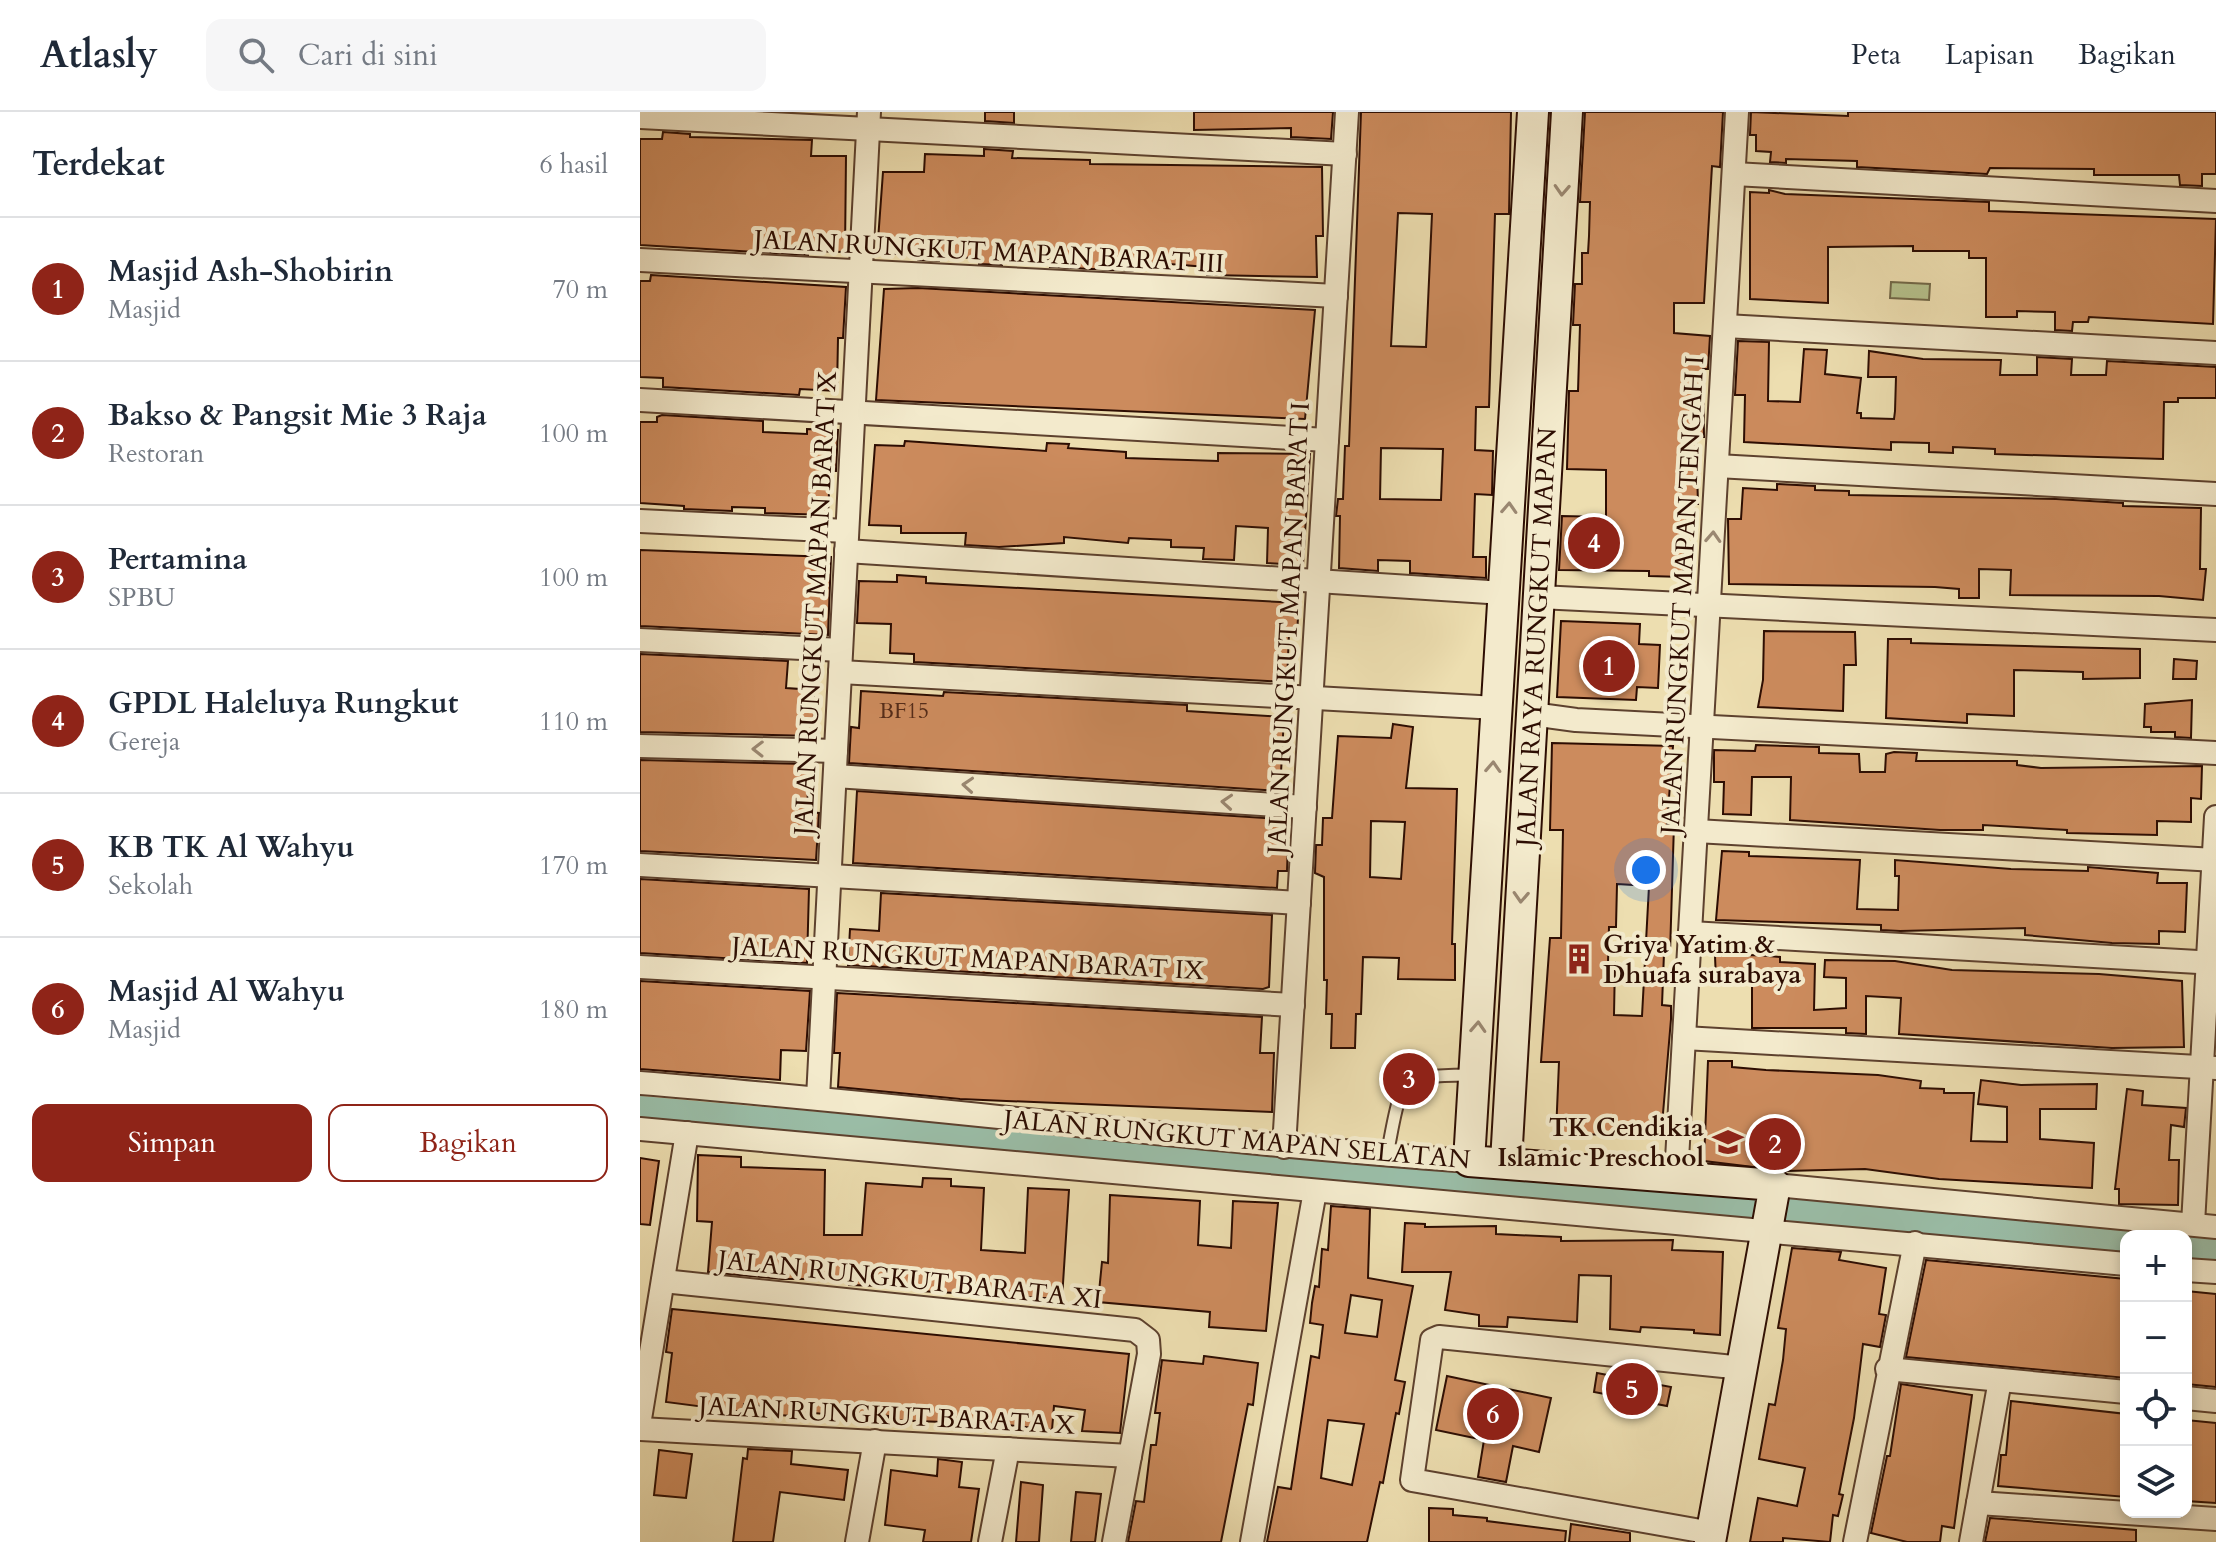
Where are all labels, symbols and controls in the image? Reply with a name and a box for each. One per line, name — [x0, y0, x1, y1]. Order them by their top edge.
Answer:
search box — [206, 19, 766, 91]
text: Atlasly — [40, 29, 158, 81]
icon: search — [234, 33, 278, 77]
text: Cari di sini — [298, 35, 438, 76]
text: Peta — [1851, 36, 1901, 74]
text: Lapisan — [1945, 36, 2034, 74]
text: Bagikan — [2078, 36, 2176, 74]
text: Terdekat — [32, 141, 165, 187]
text: 6 hasil — [540, 147, 608, 182]
one-way arrow — [1554, 184, 1571, 197]
street label: JALAN RUNGKUT MAPAN BARAT III — [749, 221, 1225, 281]
text: Masjid Ash-Shobirin — [108, 251, 393, 292]
text: 1 — [51, 272, 65, 307]
text: 70 m — [552, 272, 608, 307]
text: Masjid — [108, 292, 181, 327]
street label: JALAN RUNGKUT MAPAN TENGAH I — [1652, 355, 1713, 839]
street label: JALAN RUNGKUT MAPAN BARAT X — [786, 370, 845, 840]
text: Bakso & Pangsit Mie 3 Raja — [108, 395, 487, 436]
street label: JALAN RUNGKUT MAPAN BARAT I — [1259, 401, 1318, 859]
text: 2 — [51, 416, 65, 451]
text: 100 m — [539, 416, 608, 451]
street label: JALAN RAYA RUNGKUT MAPAN — [1508, 427, 1565, 852]
text: Restoran — [108, 436, 204, 471]
one-way arrow — [1501, 501, 1518, 514]
pin: 4 — [1568, 513, 1620, 573]
one-way arrow — [1704, 530, 1721, 543]
text: Pertamina — [108, 539, 247, 580]
text: 3 — [51, 560, 65, 595]
text: 100 m — [539, 560, 608, 595]
text: SPBU — [108, 580, 175, 615]
pin: 1 — [1583, 636, 1635, 696]
text: GPDL Haleluya Rungkut — [108, 683, 458, 724]
house number: BF15 — [879, 696, 929, 726]
text: 4 — [51, 704, 65, 739]
text: 110 m — [539, 704, 608, 739]
text: Gereja — [108, 724, 180, 759]
one-way arrow — [751, 741, 764, 758]
one-way arrow — [1484, 760, 1501, 773]
one-way arrow — [961, 777, 974, 794]
one-way arrow — [1220, 794, 1233, 811]
text: KB TK Al Wahyu — [108, 827, 354, 868]
text: 5 — [51, 848, 65, 883]
text: 170 m — [539, 848, 608, 883]
your location — [1626, 850, 1666, 890]
text: Sekolah — [108, 868, 193, 903]
one-way arrow — [1513, 891, 1530, 904]
place label: Griya Yatim & Dhuafa surabaya — [1603, 927, 1801, 992]
street label: JALAN RUNGKUT MAPAN BARAT IX — [727, 928, 1206, 988]
building icon: Griya Yatim & Dhuafa surabaya — [1562, 942, 1596, 976]
text: Masjid Al Wahyu — [108, 971, 345, 1012]
text: 6 — [51, 992, 65, 1027]
text: 180 m — [539, 992, 608, 1027]
text: Masjid — [108, 1012, 181, 1047]
one-way arrow — [1469, 1020, 1486, 1033]
pin: 3 — [1383, 1049, 1435, 1109]
street label: JALAN RUNGKUT MAPAN SELATAN — [998, 1101, 1472, 1177]
button: Simpan — [32, 1104, 312, 1182]
button: Bagikan — [328, 1104, 608, 1182]
place label: TK Cendikia Islamic Preschool — [1497, 1110, 1704, 1175]
pin: 2 — [1749, 1114, 1801, 1174]
school or university icon: TK Cendikia Islamic Preschool — [1711, 1125, 1745, 1159]
map controls — [2120, 1230, 2192, 1518]
button: + — [2120, 1230, 2192, 1302]
street label: JALAN RUNGKUT BARATA XI — [712, 1242, 1104, 1317]
button: − — [2120, 1302, 2192, 1374]
pin: 5 — [1606, 1359, 1658, 1419]
button: locate — [2120, 1374, 2192, 1446]
pin: 6 — [1467, 1384, 1519, 1444]
street label: JALAN RUNGKUT BARATA X — [694, 1388, 1077, 1443]
button: layers — [2120, 1446, 2192, 1518]

